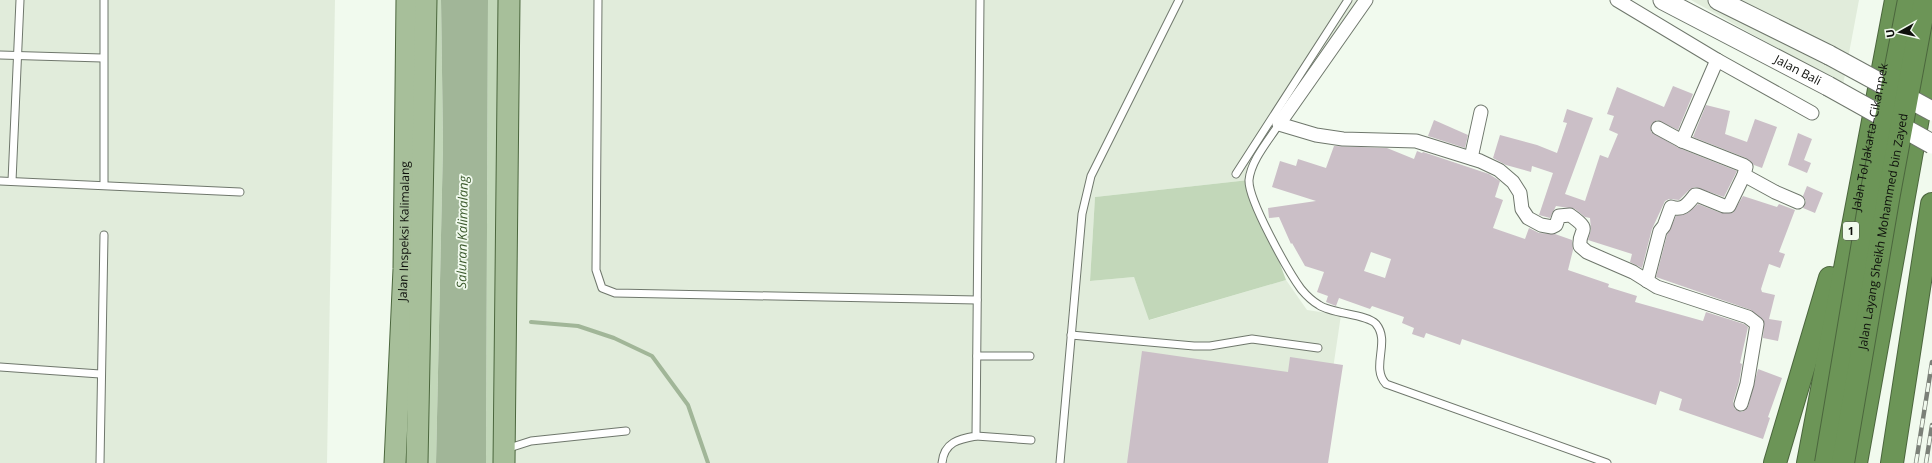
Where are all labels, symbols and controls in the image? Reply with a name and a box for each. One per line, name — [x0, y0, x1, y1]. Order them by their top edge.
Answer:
north arrow — [1880, 12, 1920, 52]
text: U — [1882, 28, 1898, 39]
street label: Jalan Bali — [1771, 50, 1824, 89]
street label: Jalan Tol Jakarta–Cikampek — [1847, 61, 1892, 213]
street label: Jalan Layang Sheikh Mohammed bin Zayed — [1853, 112, 1912, 352]
street label: Jalan Inspeksi Kalimalang — [393, 160, 413, 303]
water label: Saluran Kalimalang — [452, 174, 472, 289]
road number: 1 — [1843, 222, 1859, 240]

